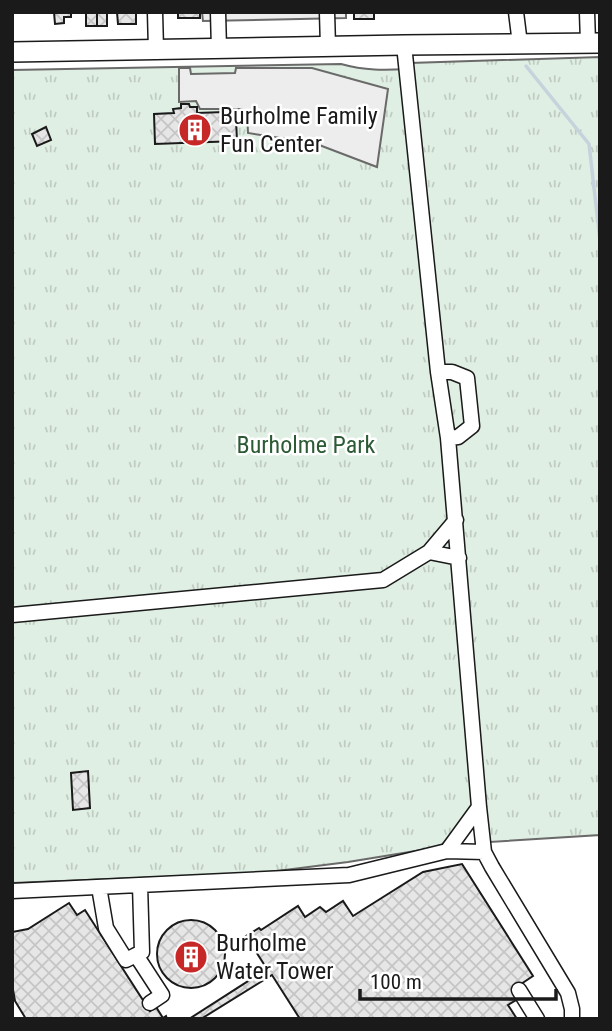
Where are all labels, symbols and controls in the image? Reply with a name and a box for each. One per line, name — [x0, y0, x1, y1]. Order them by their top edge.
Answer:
place label: Burholme Family Fun Center — [220, 102, 378, 158]
building icon: Burholme Family Fun Center — [176, 111, 214, 149]
park label: Burholme Park — [237, 431, 376, 459]
place label: Burholme Water Tower — [216, 929, 334, 985]
building icon: Burholme Water Tower — [172, 938, 210, 976]
scale bar — [360, 958, 556, 1002]
text: 100 m — [370, 970, 422, 994]

